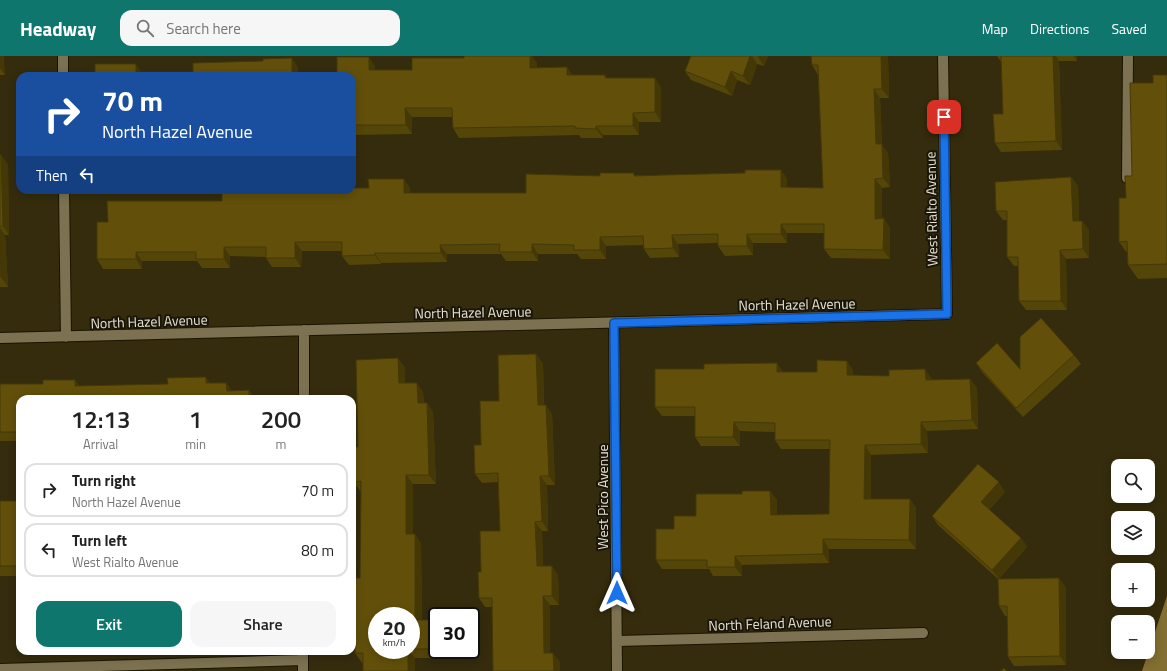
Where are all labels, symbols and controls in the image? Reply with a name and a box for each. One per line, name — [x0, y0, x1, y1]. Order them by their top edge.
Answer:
search box — [120, 10, 400, 46]
text: Headway — [20, 14, 96, 43]
icon: search — [134, 17, 156, 39]
text: Search here — [166, 17, 241, 40]
text: Map — [982, 18, 1008, 39]
text: Directions — [1030, 18, 1089, 39]
text: Saved — [1111, 18, 1147, 39]
text: 70 m — [102, 79, 163, 122]
icon: right — [36, 88, 88, 140]
pin — [927, 100, 961, 134]
icon: arrive — [933, 106, 955, 128]
text: North Hazel Avenue — [102, 118, 253, 145]
street label: West Rialto Avenue — [919, 151, 943, 267]
text: Then — [36, 164, 68, 187]
icon: left — [76, 164, 98, 186]
street label: North Hazel Avenue — [738, 292, 856, 316]
street label: North Hazel Avenue — [414, 300, 532, 324]
street label: North Hazel Avenue — [90, 308, 208, 334]
text: 12:13 — [71, 401, 130, 437]
text: 1 — [189, 401, 202, 437]
text: 200 — [261, 401, 301, 437]
text: Arrival — [83, 434, 118, 454]
text: min — [185, 434, 206, 454]
text: m — [276, 434, 286, 454]
street label: West Pico Avenue — [592, 444, 613, 550]
map controls — [1111, 459, 1155, 659]
button: search — [1111, 459, 1155, 503]
text: Turn right — [72, 469, 136, 492]
icon: right — [38, 479, 60, 501]
text: 70 m — [301, 479, 334, 502]
text: North Hazel Avenue — [72, 492, 181, 512]
button: layers — [1111, 511, 1155, 555]
text: Turn left — [72, 529, 127, 552]
icon: left — [38, 539, 60, 561]
text: 80 m — [301, 539, 334, 562]
text: West Rialto Avenue — [72, 552, 179, 572]
button: + — [1111, 563, 1155, 607]
position arrow — [596, 572, 638, 614]
button: Exit — [36, 601, 182, 647]
button: Share — [190, 601, 336, 647]
speed limit sign: 30 — [428, 607, 480, 659]
street label: North Feland Avenue — [708, 610, 832, 636]
text: 20 — [383, 612, 405, 643]
button: − — [1111, 615, 1155, 659]
text: km/h — [383, 635, 405, 650]

